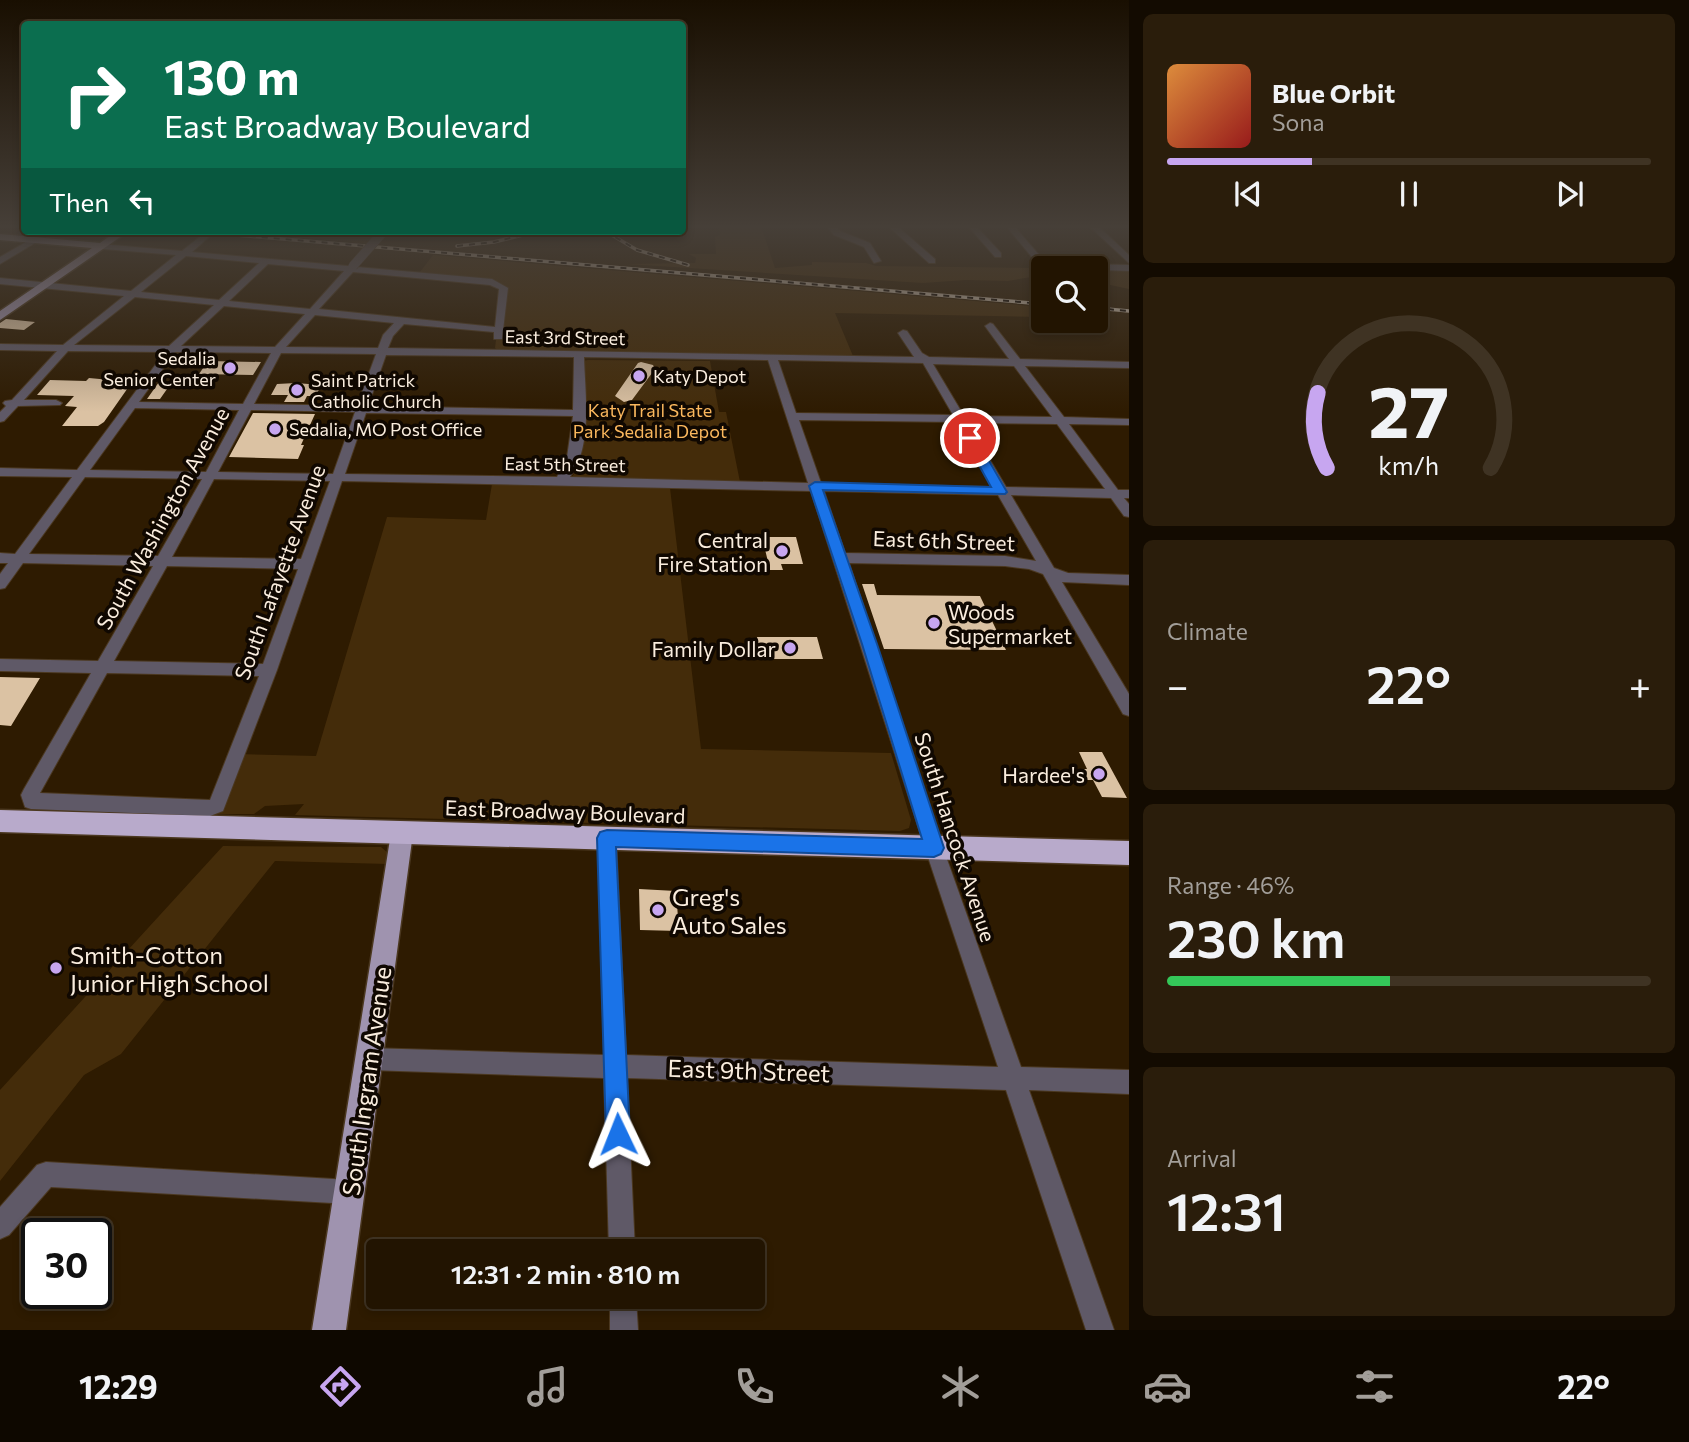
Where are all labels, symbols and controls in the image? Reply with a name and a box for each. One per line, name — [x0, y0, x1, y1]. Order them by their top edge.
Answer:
text: 130 m — [164, 45, 299, 105]
icon: right — [49, 49, 140, 140]
text: Blue Orbit — [1272, 77, 1395, 108]
text: East Broadway Boulevard — [164, 105, 531, 145]
text: Sona — [1272, 108, 1324, 136]
icon: previous — [1229, 175, 1267, 213]
icon: pause — [1390, 175, 1428, 213]
icon: next — [1551, 175, 1589, 213]
icon: left — [123, 182, 161, 220]
text: Then — [49, 186, 109, 217]
map controls — [1031, 256, 1108, 333]
button: search — [1031, 256, 1108, 333]
street label: East 3rd Street — [504, 325, 626, 349]
place label: Sedalia Senior Center — [104, 347, 216, 390]
marker: Sedalia Senior Center — [222, 360, 238, 376]
text: 27 — [1369, 364, 1449, 453]
place label: Katy Depot — [653, 365, 746, 387]
marker: Katy Depot — [631, 368, 647, 384]
place label: Saint Patrick Catholic Church — [311, 369, 442, 412]
marker: Saint Patrick Catholic Church — [289, 382, 305, 398]
park label: Katy Trail State Park Sedalia Depot — [573, 399, 727, 442]
street label: South Washington Avenue — [90, 403, 234, 633]
pin — [940, 408, 1000, 468]
place label: Sedalia, MO Post Office — [289, 418, 482, 440]
icon: arrive — [951, 419, 989, 457]
marker: Sedalia, MO Post Office — [267, 421, 283, 437]
text: km/h — [1379, 450, 1439, 480]
street label: East 5th Street — [504, 452, 626, 476]
street label: South Lafayette Avenue — [228, 461, 330, 683]
street label: East 6th Street — [872, 525, 1016, 555]
place label: Central Fire Station — [657, 527, 768, 576]
marker: Central Fire Station — [774, 543, 790, 559]
place label: Woods Supermarket — [948, 599, 1072, 648]
marker: Woods Supermarket — [926, 615, 942, 631]
text: Climate — [1167, 617, 1248, 645]
place label: Family Dollar — [651, 636, 776, 661]
marker: Family Dollar — [782, 640, 798, 656]
text: 22° — [1366, 651, 1451, 715]
text: − — [1167, 661, 1189, 708]
text: + — [1629, 661, 1651, 708]
street label: South Hancock Avenue — [910, 729, 1002, 945]
place label: Hardee's — [1002, 762, 1085, 787]
marker: Hardee's — [1091, 766, 1107, 782]
street label: East Broadway Boulevard — [444, 794, 686, 828]
text: Range · 46% — [1167, 871, 1294, 899]
place label: Greg's Auto Sales — [672, 882, 787, 939]
marker: Greg's Auto Sales — [650, 902, 666, 918]
text: 230 km — [1167, 905, 1345, 969]
place label: Smith-Cotton Junior High School — [70, 940, 269, 997]
marker: Smith-Cotton Junior High School — [48, 960, 64, 976]
street label: South Ingram Avenue — [336, 965, 396, 1197]
street label: East 9th Street — [667, 1053, 831, 1087]
position arrow — [581, 1097, 655, 1171]
text: Arrival — [1167, 1144, 1237, 1172]
text: 12:31 — [1167, 1178, 1286, 1242]
speed limit sign: 30 — [21, 1218, 112, 1309]
text: 12:31 · 2 min · 810 m — [451, 1258, 680, 1289]
icon: directions — [316, 1362, 365, 1411]
icon: music — [523, 1362, 572, 1411]
icon: phone — [730, 1362, 779, 1411]
icon: climate — [936, 1362, 985, 1411]
icon: car — [1143, 1362, 1192, 1411]
icon: filters — [1350, 1362, 1399, 1411]
text: 12:29 — [79, 1366, 158, 1406]
text: 22° — [1557, 1366, 1610, 1406]

